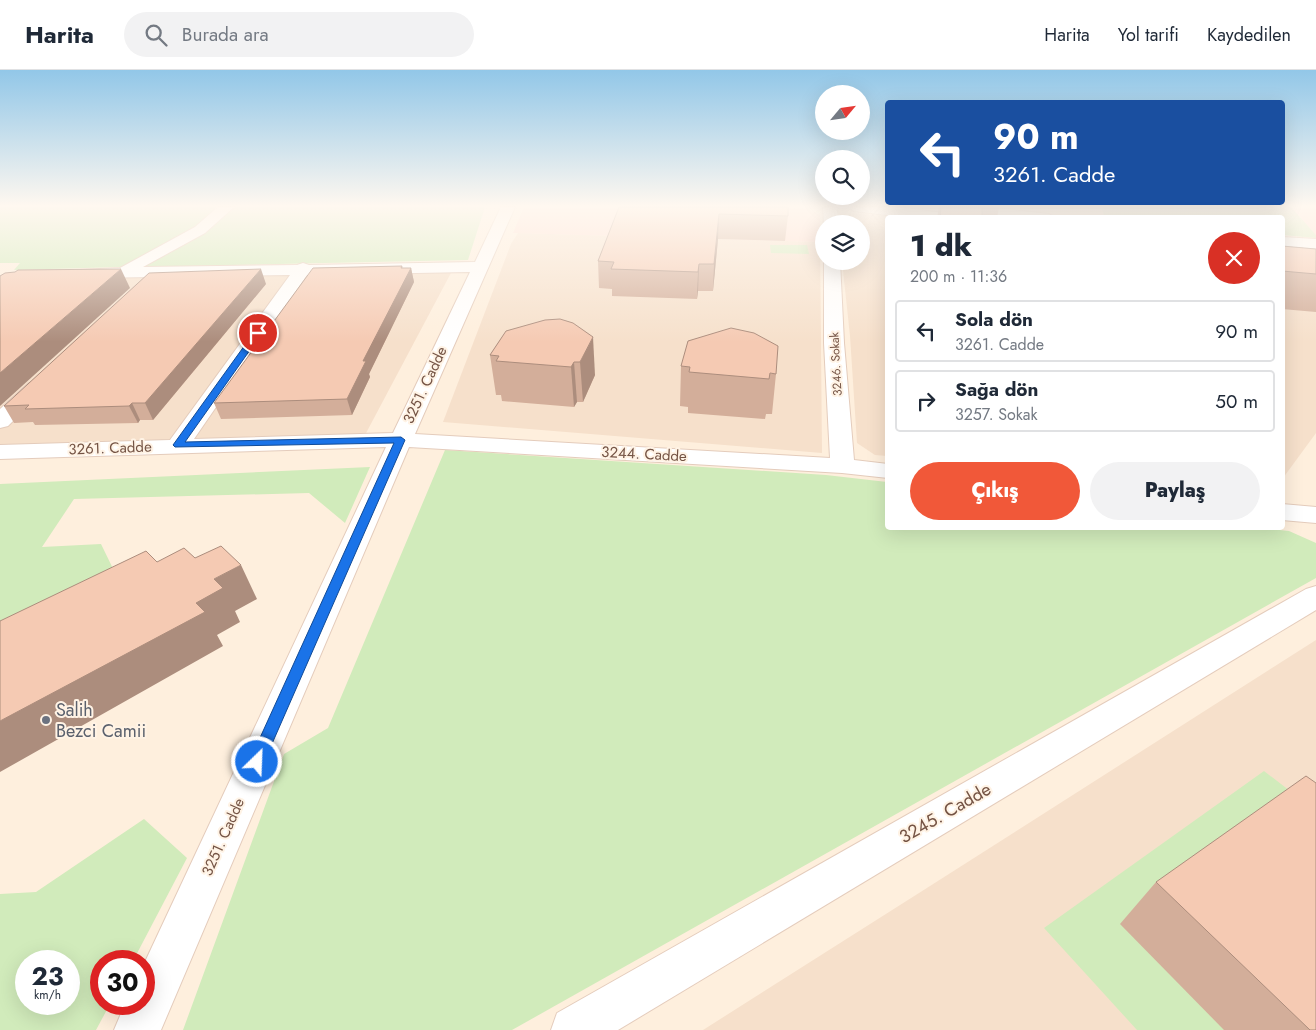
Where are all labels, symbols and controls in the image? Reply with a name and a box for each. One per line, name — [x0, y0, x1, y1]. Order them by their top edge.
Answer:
search box — [124, 12, 474, 57]
text: Harita — [25, 17, 94, 52]
icon: search — [142, 21, 170, 49]
text: Burada ara — [182, 21, 269, 48]
text: Harita — [1044, 22, 1090, 48]
text: Yol tarifi — [1118, 22, 1179, 48]
text: Kaydedilen — [1207, 22, 1291, 48]
north arrow — [815, 85, 870, 140]
map controls — [815, 85, 870, 270]
text: 90 m — [993, 112, 1079, 162]
icon: left — [910, 120, 975, 185]
button: search — [815, 150, 870, 205]
text: 3261. Cadde — [993, 158, 1115, 190]
button: layers — [815, 215, 870, 270]
text: 1 dk — [910, 224, 972, 267]
button: close — [1208, 232, 1260, 284]
text: 200 m · 11:36 — [910, 265, 1007, 288]
text: Sola dön — [955, 306, 1033, 333]
pin — [237, 312, 279, 354]
icon: left — [912, 317, 940, 345]
text: 90 m — [1215, 318, 1258, 345]
icon: arrive — [244, 319, 272, 347]
street label: 3246. Sokak — [825, 331, 847, 396]
text: 3261. Cadde — [955, 333, 1044, 356]
street label: 3251. Cadde — [397, 342, 453, 427]
text: Sağa dön — [955, 376, 1039, 403]
icon: right — [912, 387, 940, 415]
text: 50 m — [1215, 388, 1258, 415]
text: 3257. Sokak — [955, 403, 1038, 426]
street label: 3261. Cadde — [68, 436, 152, 460]
street label: 3244. Cadde — [601, 441, 688, 467]
button: Çıkış — [910, 462, 1080, 520]
button: Paylaş — [1090, 462, 1260, 520]
place label: Salih Bezci Camii — [56, 697, 146, 744]
marker: Salih Bezci Camii — [40, 714, 52, 726]
position arrow — [230, 735, 282, 787]
street label: 3245. Cadde — [894, 776, 996, 850]
street label: 3251. Cadde — [196, 794, 250, 880]
speed limit sign: 30 — [90, 950, 155, 1015]
text: 23 — [32, 958, 63, 994]
text: km/h — [34, 986, 61, 1004]

